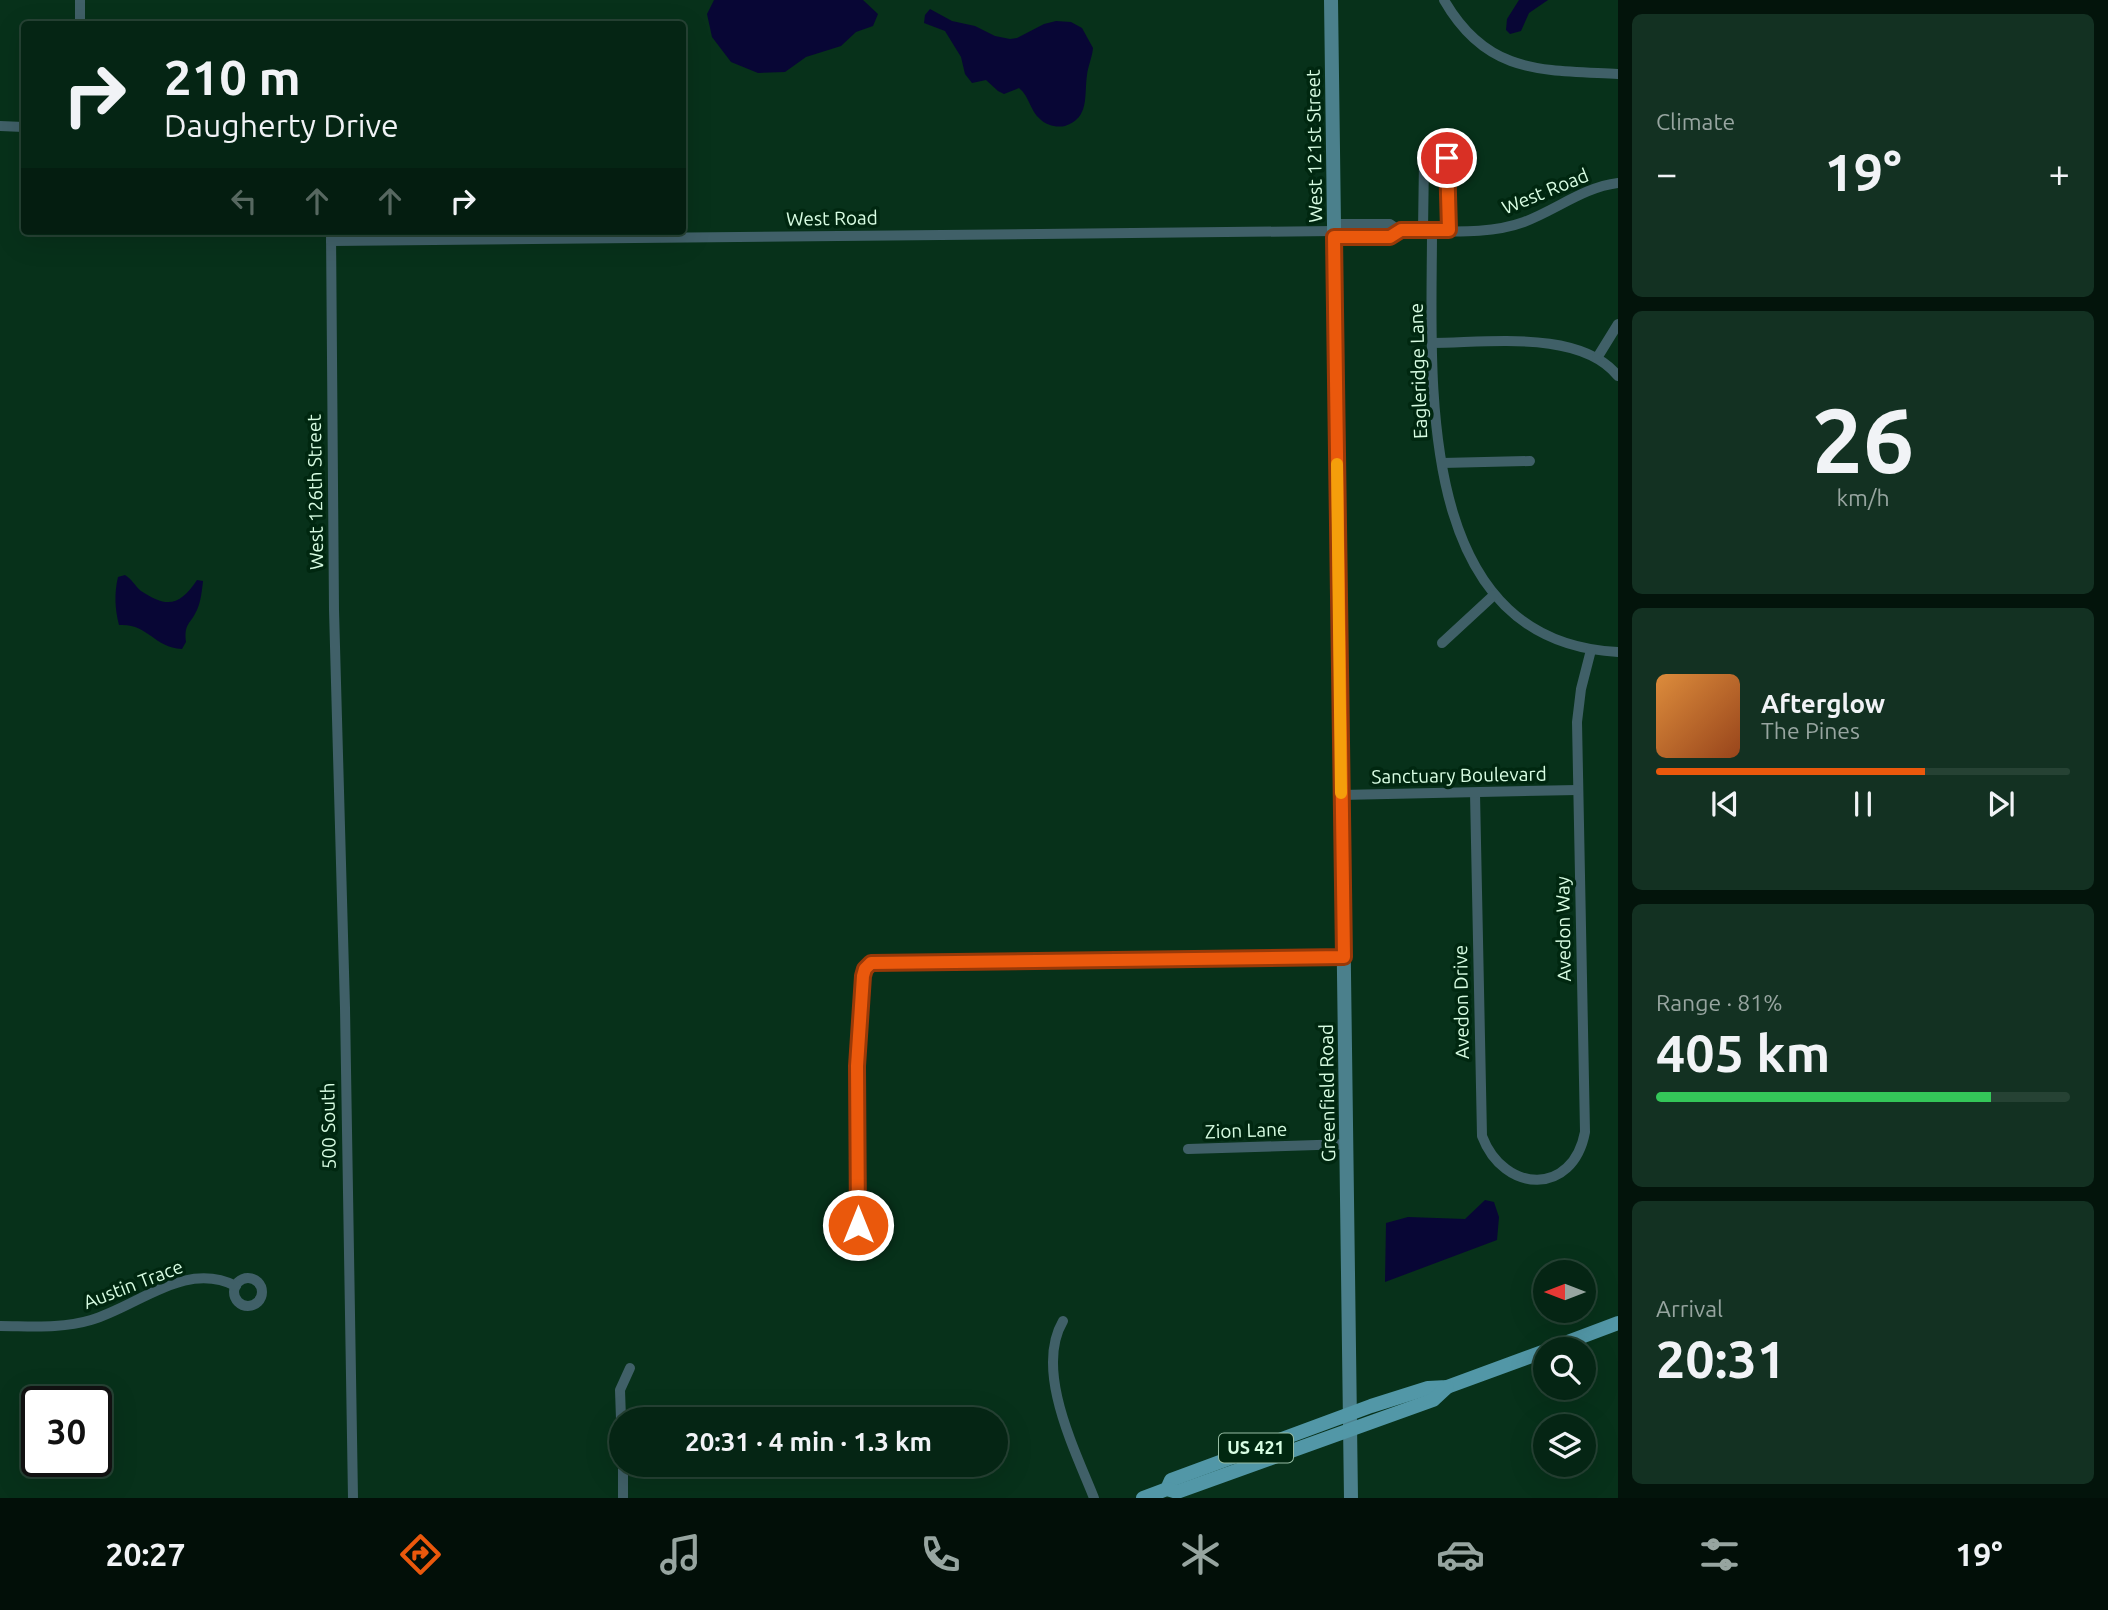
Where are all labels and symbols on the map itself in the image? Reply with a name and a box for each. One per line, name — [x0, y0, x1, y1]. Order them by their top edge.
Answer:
street label: West 121st Street — [1302, 69, 1326, 223]
pin — [1417, 128, 1477, 188]
street label: West Road — [1498, 164, 1592, 218]
street label: West Road — [786, 206, 878, 230]
street label: Eagleridge Lane — [1405, 303, 1431, 439]
street label: West 126th Street — [303, 413, 327, 570]
street label: Sanctuary Boulevard — [1371, 762, 1547, 788]
street label: Avedon Way — [1551, 876, 1575, 982]
street label: Avedon Drive — [1449, 945, 1473, 1059]
street label: Greenfield Road — [1315, 1024, 1339, 1162]
street label: 500 South — [316, 1082, 340, 1170]
street label: Zion Lane — [1204, 1118, 1288, 1142]
position arrow — [821, 1188, 895, 1262]
street label: Austin Trace — [80, 1255, 186, 1313]
north arrow — [1533, 1260, 1596, 1323]
speed limit sign: 30 — [21, 1386, 112, 1477]
road number: US 421 — [1219, 1434, 1293, 1462]

